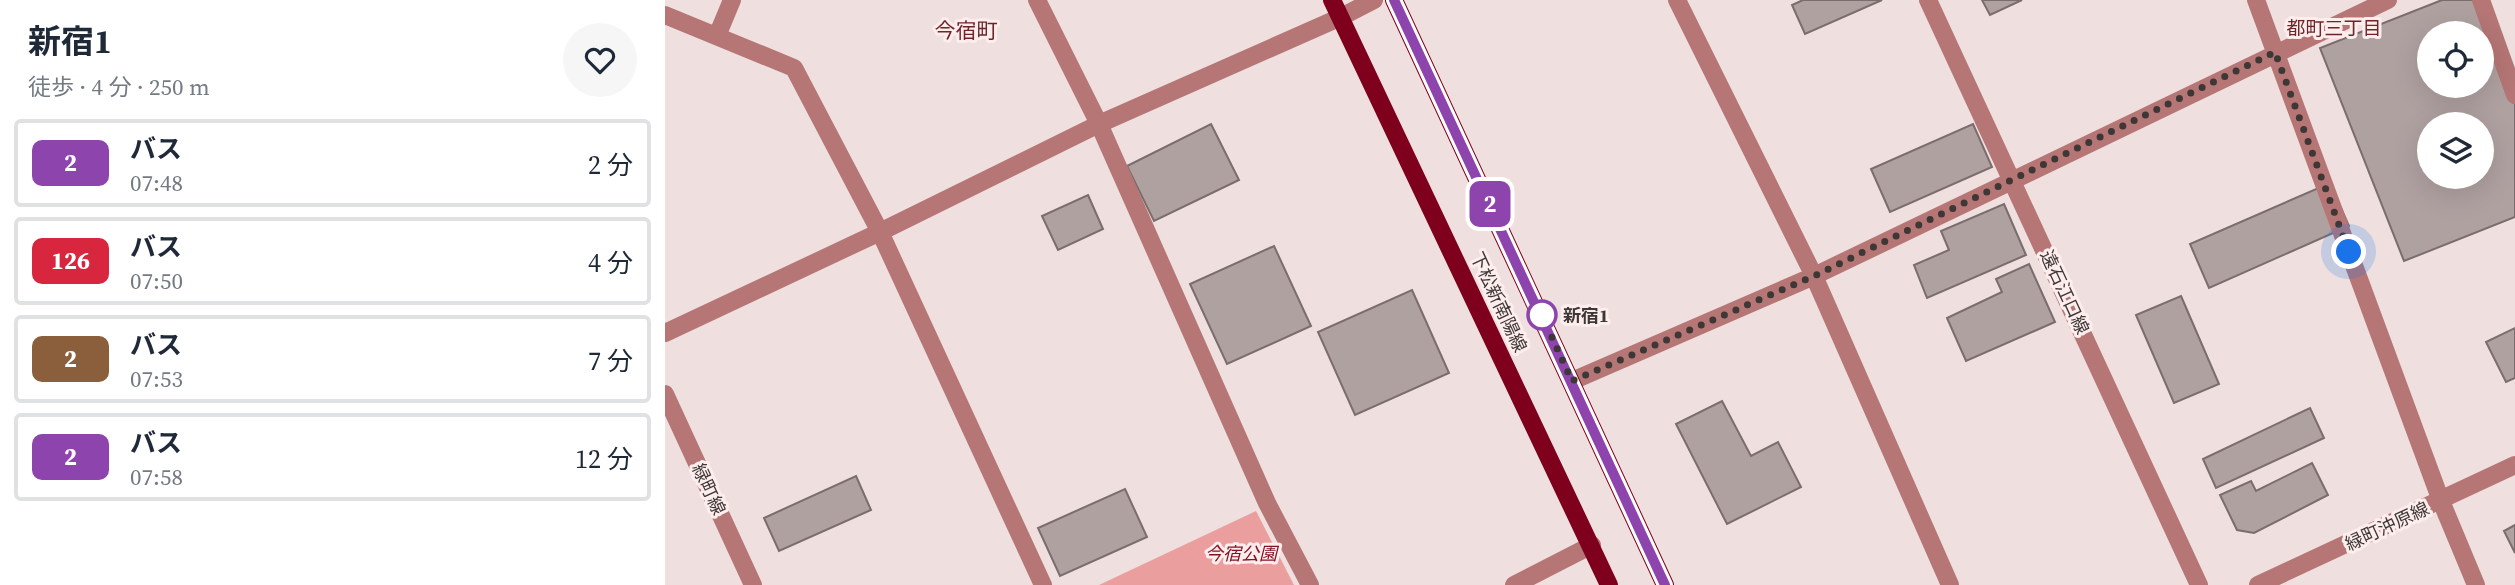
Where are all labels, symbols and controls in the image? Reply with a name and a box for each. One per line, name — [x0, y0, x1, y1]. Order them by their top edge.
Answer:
district label: 都町三丁目 — [2286, 15, 2382, 41]
district label: 今宿町 — [935, 16, 998, 45]
text: 新宿1 — [28, 19, 112, 64]
map controls — [2417, 21, 2494, 189]
button: locate — [2417, 21, 2494, 98]
button: heart — [563, 23, 637, 97]
text: 徒歩 · 4 分 · 250 m — [28, 71, 210, 103]
button: layers — [2417, 112, 2494, 189]
text: バス — [130, 131, 182, 167]
text: 2 — [64, 146, 77, 179]
text: 2 分 — [588, 147, 633, 183]
text: 07:48 — [130, 167, 183, 199]
line badge: 2 — [1467, 181, 1513, 227]
text: 2 — [1483, 187, 1497, 220]
text: バス — [130, 229, 182, 265]
your location — [2331, 234, 2366, 269]
text: 126 — [51, 244, 90, 277]
text: 4 分 — [588, 245, 633, 281]
street label: 遠石江口線 — [2035, 246, 2095, 338]
street label: 下松新南陽線 — [1465, 248, 1533, 356]
text: 07:50 — [130, 265, 183, 297]
marker: 新宿1 — [1527, 300, 1557, 330]
place label: 新宿1 — [1563, 303, 1609, 328]
text: バス — [130, 327, 182, 363]
text: 2 — [64, 342, 77, 375]
text: 7 分 — [588, 343, 633, 379]
text: 07:53 — [130, 363, 183, 395]
text: バス — [130, 425, 182, 461]
text: 2 — [64, 440, 77, 473]
text: 12 分 — [575, 441, 633, 477]
street label: 緑町線 — [686, 459, 732, 519]
text: 07:58 — [130, 461, 183, 493]
street label: 緑町沖原線 — [2341, 496, 2433, 556]
park label: 今宿公園 — [1205, 541, 1280, 566]

